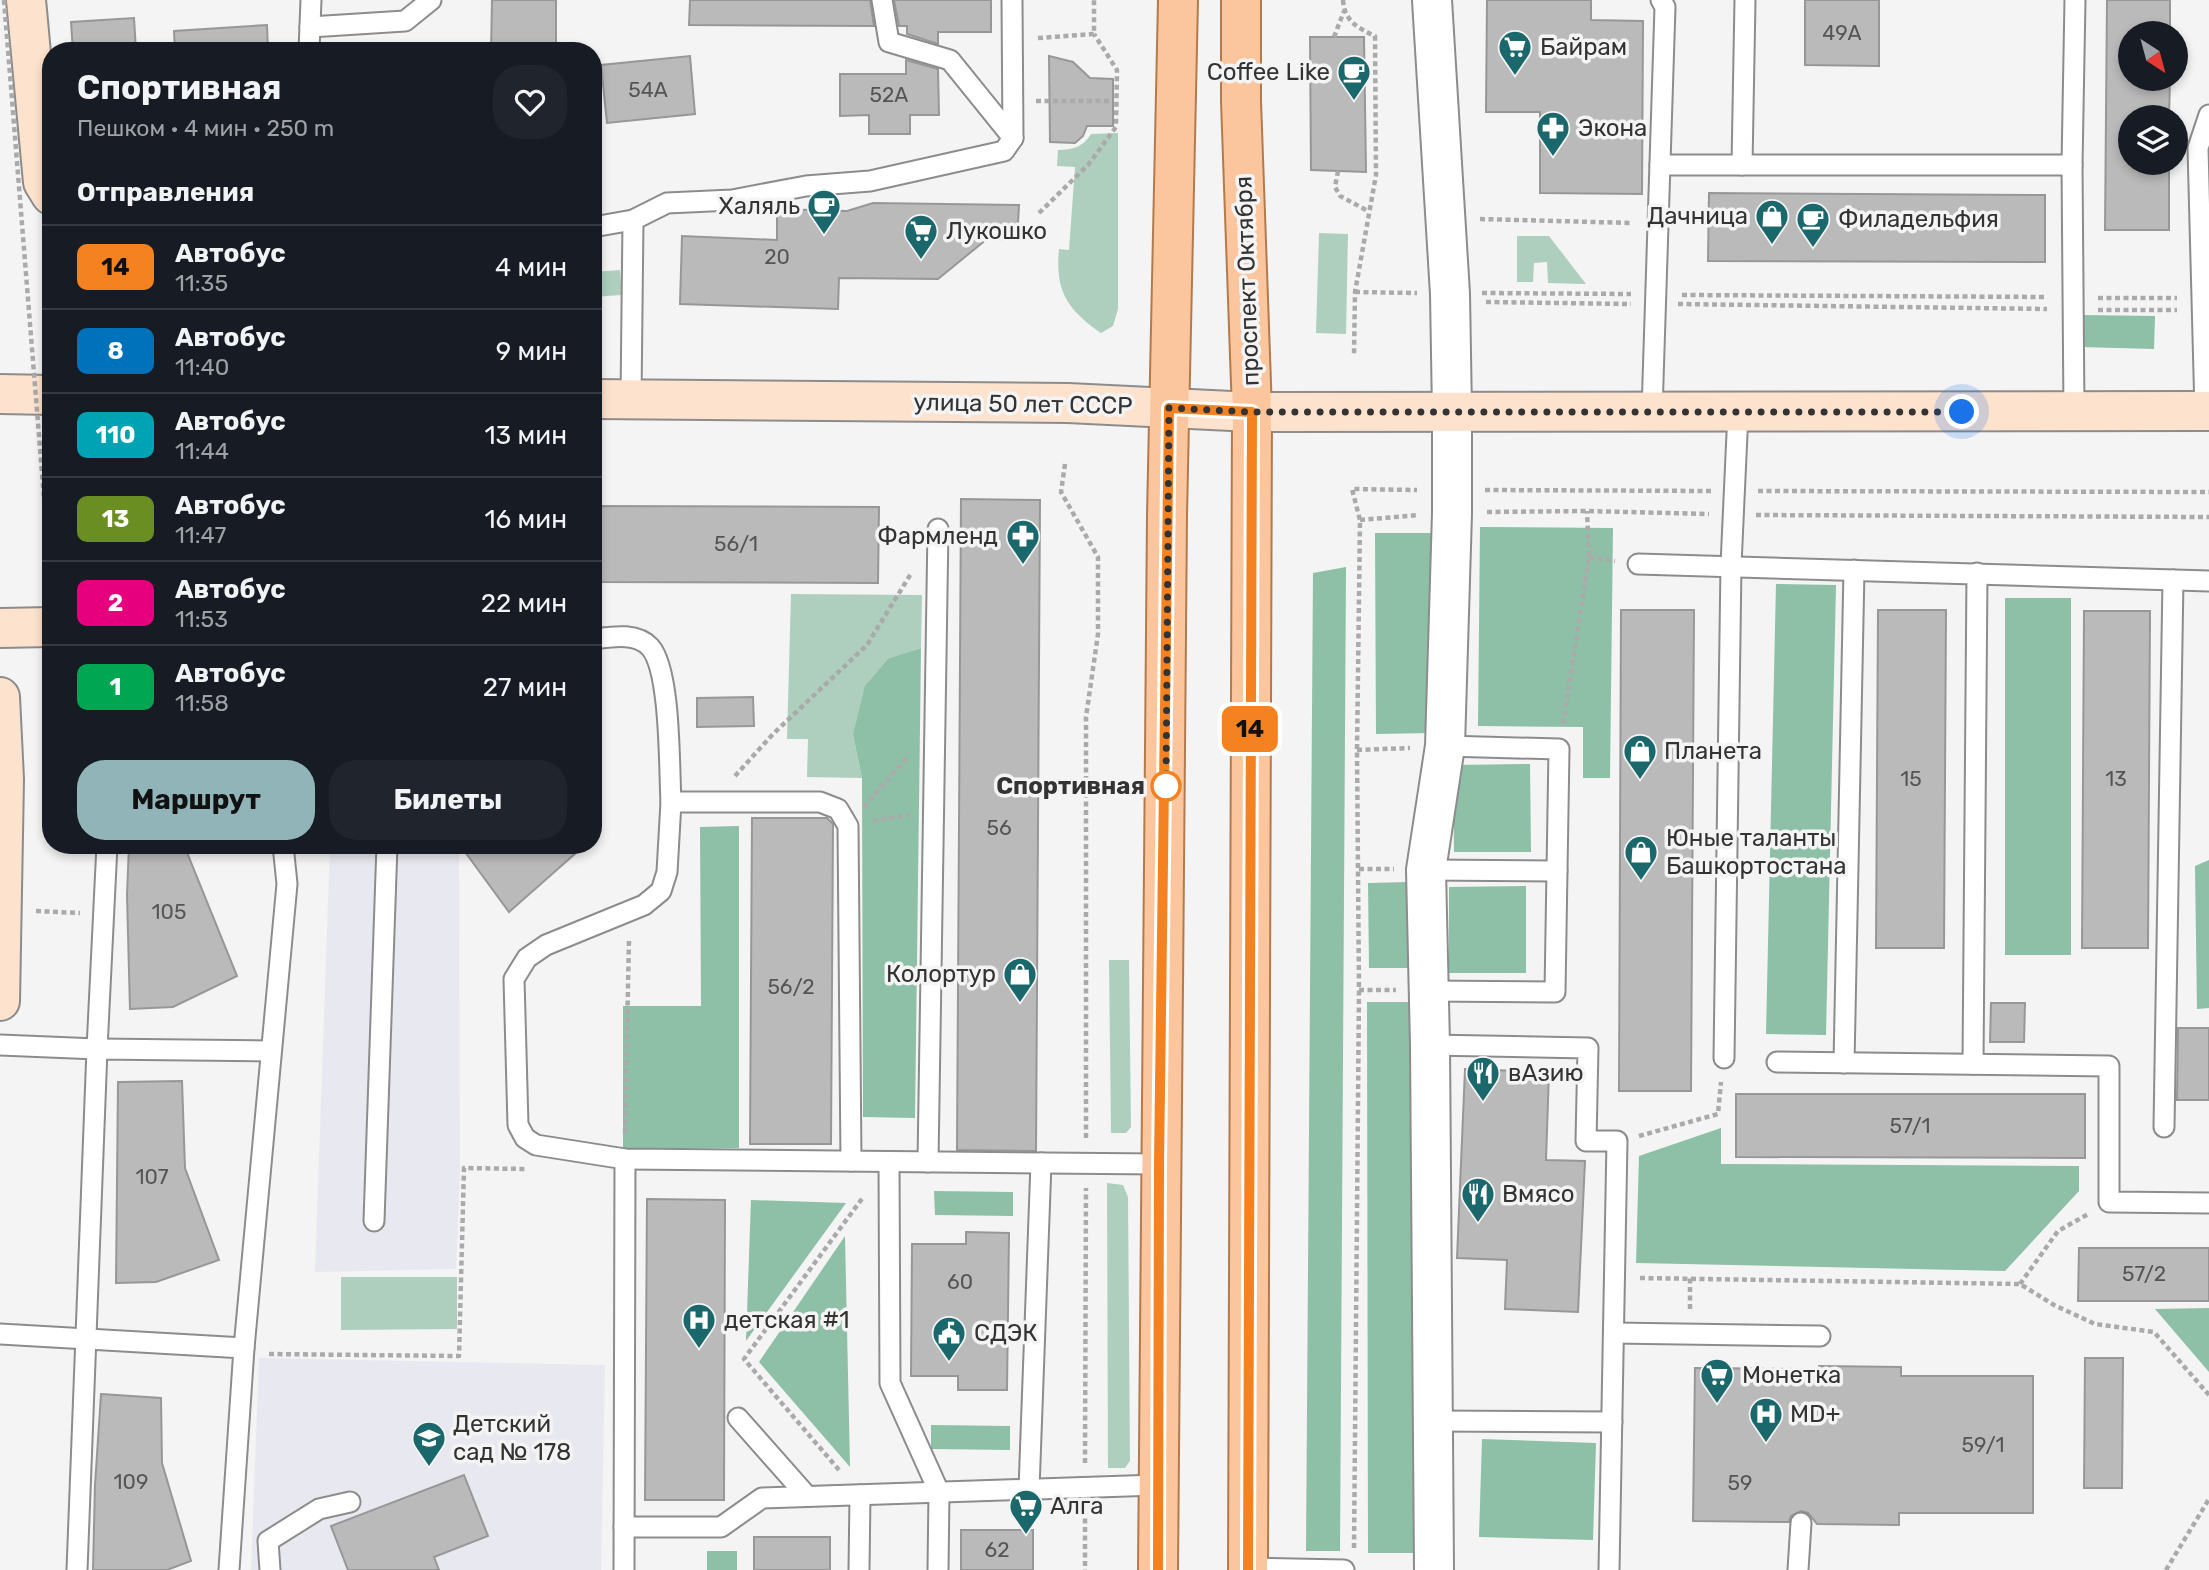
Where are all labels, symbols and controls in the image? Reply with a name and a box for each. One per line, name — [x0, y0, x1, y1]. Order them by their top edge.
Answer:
house number: 49А — [1822, 20, 1862, 45]
north arrow — [2118, 21, 2188, 91]
map controls — [2118, 21, 2188, 175]
supermarket icon: Байрам — [1496, 28, 1534, 77]
place label: Байрам — [1540, 33, 1627, 61]
cafe icon: Coffee Like — [1335, 53, 1373, 102]
place label: Coffee Like — [1207, 58, 1330, 86]
button: heart — [493, 65, 567, 139]
text: Спортивная — [77, 68, 282, 107]
house number: 54А — [628, 77, 668, 102]
house number: 52А — [870, 82, 908, 107]
button: layers — [2118, 105, 2188, 175]
pharmacy icon: Экона — [1534, 109, 1572, 158]
text: Пешком · 4 мин · 250 m — [77, 114, 334, 142]
place label: Экона — [1578, 114, 1647, 142]
street label: проспект Октября — [1229, 176, 1265, 386]
text: Отправления — [77, 177, 254, 208]
cafe icon: Халяль — [805, 187, 843, 236]
place label: Халяль — [719, 192, 800, 220]
shop icon: Дачница — [1753, 197, 1791, 246]
cafe icon: Филадельфия — [1794, 200, 1832, 249]
place label: Дачница — [1647, 202, 1748, 230]
place label: Филадельфия — [1838, 205, 1999, 233]
supermarket icon: Лукошко — [902, 212, 940, 261]
place label: Лукошко — [946, 217, 1047, 245]
text: Автобус — [175, 238, 286, 269]
house number: 20 — [764, 244, 790, 269]
text: 4 мин — [495, 252, 567, 283]
text: 14 — [101, 253, 130, 281]
text: 11:35 — [175, 269, 228, 297]
text: Автобус — [175, 322, 286, 353]
text: 9 мин — [496, 336, 567, 367]
text: 8 — [107, 337, 124, 365]
text: 11:40 — [175, 353, 229, 381]
street label: улица 50 лет СССР — [913, 388, 1133, 420]
your location — [1944, 394, 1979, 429]
text: Автобус — [175, 406, 286, 437]
text: 13 мин — [484, 420, 567, 451]
text: 110 — [95, 421, 136, 449]
text: 11:44 — [175, 437, 229, 465]
text: Автобус — [175, 490, 286, 521]
text: 16 мин — [484, 504, 567, 535]
text: 13 — [102, 505, 129, 533]
pharmacy icon: Фармленд — [1004, 517, 1042, 566]
text: 11:47 — [175, 521, 226, 549]
place label: Фармленд — [877, 522, 998, 550]
house number: 56/1 — [714, 531, 758, 556]
text: Автобус — [175, 574, 286, 605]
text: 22 мин — [481, 588, 567, 619]
text: 2 — [108, 589, 123, 617]
text: 11:53 — [175, 605, 228, 633]
text: Автобус — [175, 658, 286, 689]
text: 27 мин — [483, 672, 567, 703]
text: 1 — [110, 673, 121, 701]
text: 11:58 — [175, 689, 229, 717]
line badge: 14 — [1218, 706, 1282, 752]
text: 14 — [1236, 715, 1264, 743]
shop icon: Планета — [1621, 732, 1659, 781]
place label: Планета — [1664, 737, 1762, 765]
button: Маршрут — [77, 760, 315, 840]
button: Билеты — [329, 760, 567, 840]
house number: 15 — [1900, 766, 1922, 791]
house number: 13 — [2105, 766, 2127, 791]
marker: Спортивная — [1151, 771, 1181, 801]
place label: Спортивная — [996, 772, 1145, 800]
house number: 56 — [986, 815, 1012, 840]
place label: Юные таланты Башкортостана — [1666, 824, 1847, 880]
shop icon: Юные таланты Башкортостана — [1622, 833, 1660, 882]
house number: 105 — [152, 899, 186, 924]
shop icon: Колортур — [1001, 955, 1039, 1004]
place label: Колортур — [886, 960, 996, 988]
house number: 56/2 — [767, 974, 815, 999]
restaurant icon: вАзию — [1464, 1054, 1502, 1103]
place label: вАзию — [1508, 1059, 1584, 1087]
house number: 57/1 — [1890, 1113, 1930, 1138]
house number: 107 — [135, 1164, 169, 1189]
restaurant icon: Вмясо — [1459, 1175, 1497, 1224]
place label: Вмясо — [1502, 1180, 1575, 1208]
house number: 57/2 — [2122, 1261, 2166, 1286]
house number: 60 — [947, 1269, 973, 1294]
hospital icon: детская #1 — [680, 1301, 718, 1350]
place label: детская #1 — [724, 1306, 849, 1334]
public building icon: СДЭК — [930, 1314, 968, 1363]
place label: СДЭК — [974, 1319, 1038, 1347]
supermarket icon: Монетка — [1698, 1356, 1736, 1405]
place label: Монетка — [1742, 1361, 1841, 1389]
hospital icon: MD+ — [1747, 1395, 1785, 1444]
place label: MD+ — [1790, 1400, 1841, 1428]
place label: Детский сад № 178 — [453, 1410, 571, 1466]
school or university icon: Детский сад № 178 — [410, 1419, 448, 1468]
house number: 59/1 — [1962, 1432, 2004, 1457]
house number: 109 — [114, 1469, 148, 1494]
house number: 59 — [1728, 1470, 1752, 1495]
supermarket icon: Алга — [1007, 1487, 1045, 1536]
place label: Алга — [1050, 1492, 1104, 1520]
house number: 62 — [985, 1537, 1010, 1562]

